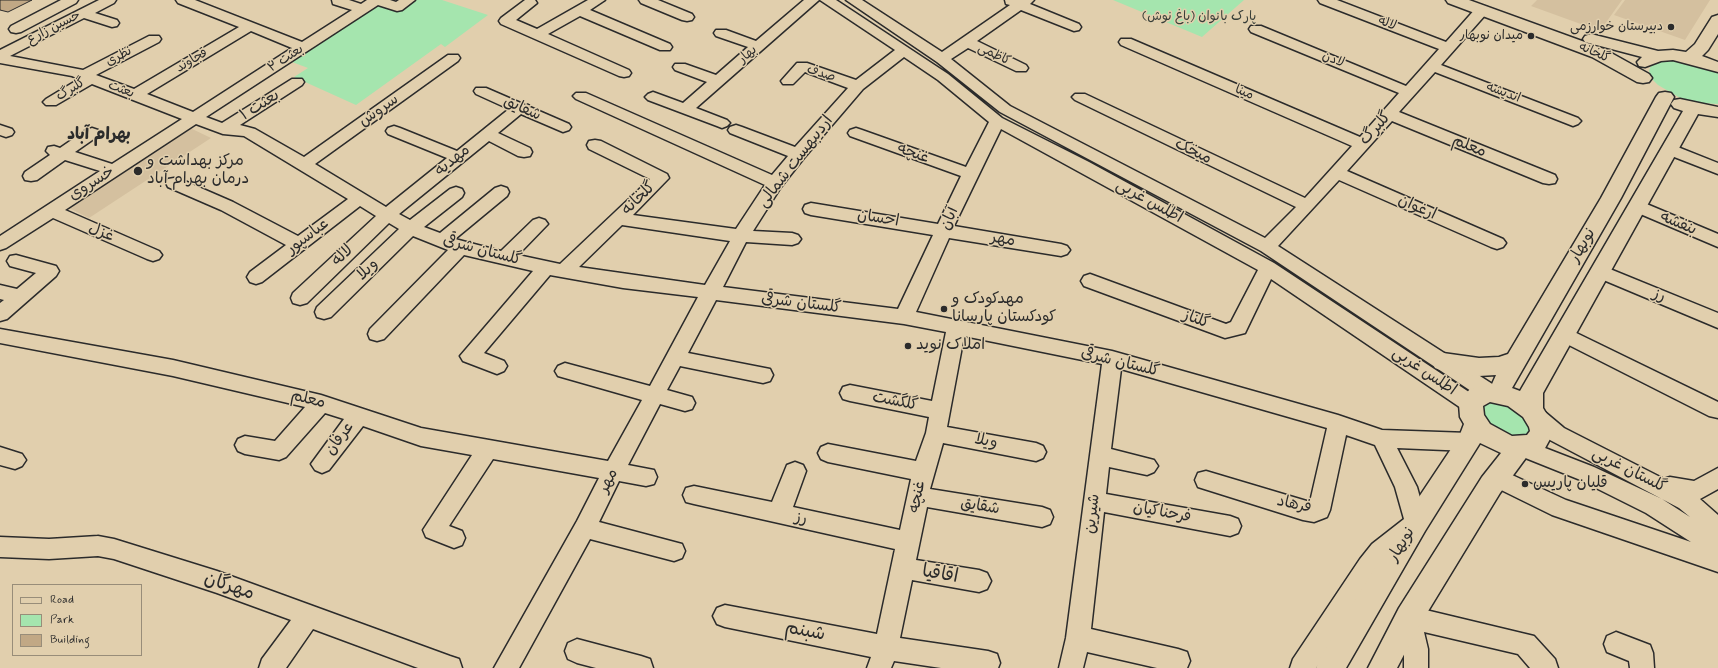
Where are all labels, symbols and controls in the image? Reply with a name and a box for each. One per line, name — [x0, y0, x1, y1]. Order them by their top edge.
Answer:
street label: حسین زارع — [24, 8, 84, 48]
park label: پارک بانوان (باغ نوش) — [1142, 9, 1256, 25]
street label: لاله — [1376, 13, 1398, 35]
place label: دبیرستان خوارزمی — [1570, 19, 1663, 35]
marker: دبیرستان خوارزمی — [1666, 22, 1676, 32]
place label: میدان نوبهار — [1460, 28, 1523, 44]
marker: میدان نوبهار — [1526, 31, 1536, 41]
street label: گلخانه — [1576, 39, 1612, 67]
street label: کاظمی — [975, 40, 1013, 70]
street label: بعثت ۲ — [265, 42, 307, 76]
street label: بهار — [735, 43, 761, 67]
street label: نظری — [103, 44, 135, 70]
street label: قجاوند — [173, 45, 211, 77]
street label: لادن — [1320, 49, 1346, 71]
street label: صدف — [805, 62, 837, 86]
street label: گلبرگ — [54, 75, 88, 105]
street label: بعثت — [106, 78, 136, 102]
street label: اندیشه — [1484, 79, 1522, 107]
street label: مینا — [1232, 82, 1256, 104]
street label: بعثت ۱ — [237, 86, 283, 126]
street label: سروش — [355, 90, 403, 132]
street label: شقایق — [500, 92, 544, 126]
street label: گلبرگ — [1356, 108, 1396, 150]
street label: اردیبهست شمالی — [754, 112, 838, 212]
district label: بهرام آباد — [67, 125, 131, 145]
street label: معلم — [1449, 132, 1489, 162]
street label: میخک — [1171, 135, 1215, 169]
street label: غنچه — [894, 139, 932, 169]
street label: مهدیه — [431, 141, 475, 181]
place label: مرکز بهداشت و درمان بهرام آباد — [147, 152, 249, 190]
street label: خسروی — [66, 163, 118, 205]
marker: مرکز بهداشت و درمان بهرام آباد — [132, 165, 144, 177]
street label: اطلس غربی — [1112, 176, 1186, 228]
street label: گلخانه — [618, 178, 660, 220]
street label: ارغوان — [1395, 191, 1439, 225]
street label: آبان — [937, 205, 963, 233]
street label: احسان — [856, 206, 900, 232]
street label: بنفشه — [1657, 208, 1699, 240]
street label: عباسپور — [283, 215, 333, 259]
street label: غزل — [85, 219, 117, 247]
street label: نوبهار — [1565, 225, 1601, 267]
street label: مهر — [989, 228, 1017, 252]
street label: گلستان شرقی — [441, 231, 523, 271]
street label: لاله — [328, 241, 358, 271]
street label: ویلا — [353, 255, 383, 285]
street label: رز — [1650, 285, 1668, 307]
street label: گلستان شرقی — [760, 290, 842, 318]
place label: مهدکودک و کودکستان پارسانا — [952, 290, 1056, 328]
marker: مهدکودک و کودکستان پارسانا — [939, 304, 949, 314]
street label: گلناز — [1180, 306, 1212, 334]
place label: املاک نوید — [916, 336, 985, 356]
marker: املاک نوید — [903, 341, 913, 351]
street label: گلستان شرقی — [1079, 344, 1161, 382]
street label: اطلس غربی — [1388, 344, 1460, 400]
street label: معلم — [289, 386, 327, 414]
street label: گلگشت — [871, 388, 919, 416]
street label: عرفان — [321, 419, 359, 459]
street label: ویلا — [973, 430, 999, 454]
street label: گلستان غربی — [1589, 444, 1669, 498]
street label: مهر — [595, 466, 623, 496]
place label: قلیان پاریس — [1533, 474, 1608, 494]
street label: غنچه — [905, 479, 931, 515]
marker: قلیان پاریس — [1520, 479, 1530, 489]
street label: فرهاد — [1275, 492, 1313, 518]
street label: شیرین — [1081, 493, 1105, 535]
street label: شقایق — [959, 494, 1001, 520]
street label: فرحناکیان — [1132, 498, 1192, 528]
street label: رز — [793, 508, 809, 530]
street label: نوبهار — [1384, 524, 1420, 566]
street label: اقاقیا — [920, 561, 960, 589]
street label: مهرگان — [201, 568, 257, 606]
legend — [12, 584, 142, 656]
text: Road — [50, 592, 74, 608]
text: Park — [50, 612, 74, 628]
street label: شبنم — [783, 617, 827, 647]
text: Building — [50, 632, 90, 648]

